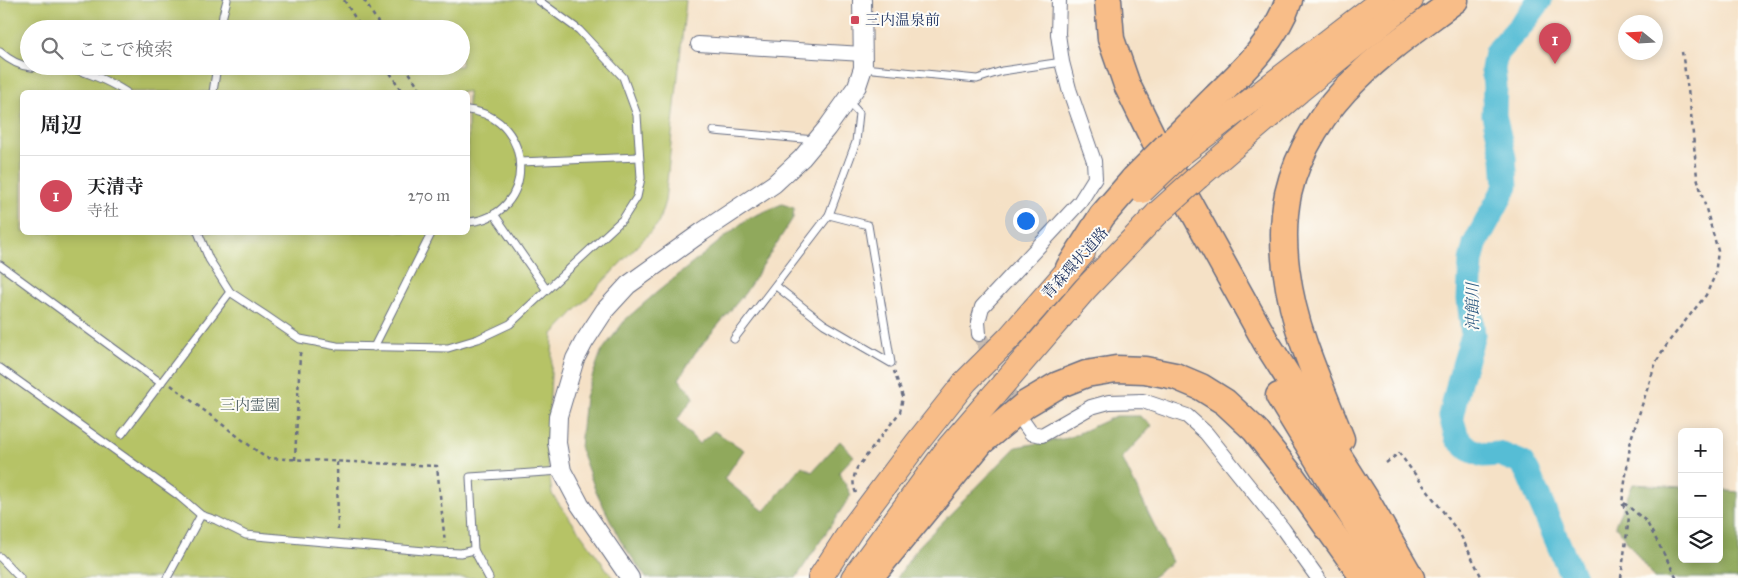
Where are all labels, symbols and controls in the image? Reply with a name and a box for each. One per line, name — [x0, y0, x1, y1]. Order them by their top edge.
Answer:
place label: 三内温泉前 — [865, 11, 940, 29]
marker: 三内温泉前 — [849, 14, 861, 26]
north arrow — [1618, 15, 1663, 60]
search box — [20, 20, 470, 75]
pin: 1 — [1539, 23, 1571, 64]
icon: search — [38, 34, 66, 62]
text: ここで検索 — [78, 38, 173, 61]
text: 周辺 — [40, 112, 82, 138]
text: 天清寺 — [87, 175, 144, 198]
text: 1 — [53, 186, 59, 205]
text: 270 m — [408, 186, 450, 205]
text: 寺社 — [87, 201, 119, 220]
your location — [1013, 208, 1039, 234]
street label: 青森環状道路 — [1038, 224, 1112, 302]
water label: 沖館川 — [1463, 281, 1482, 331]
park label: 三内霊園 — [220, 396, 280, 414]
map controls — [1678, 428, 1723, 563]
button: + — [1678, 428, 1723, 473]
button: − — [1678, 473, 1723, 518]
button: layers — [1678, 518, 1723, 563]

